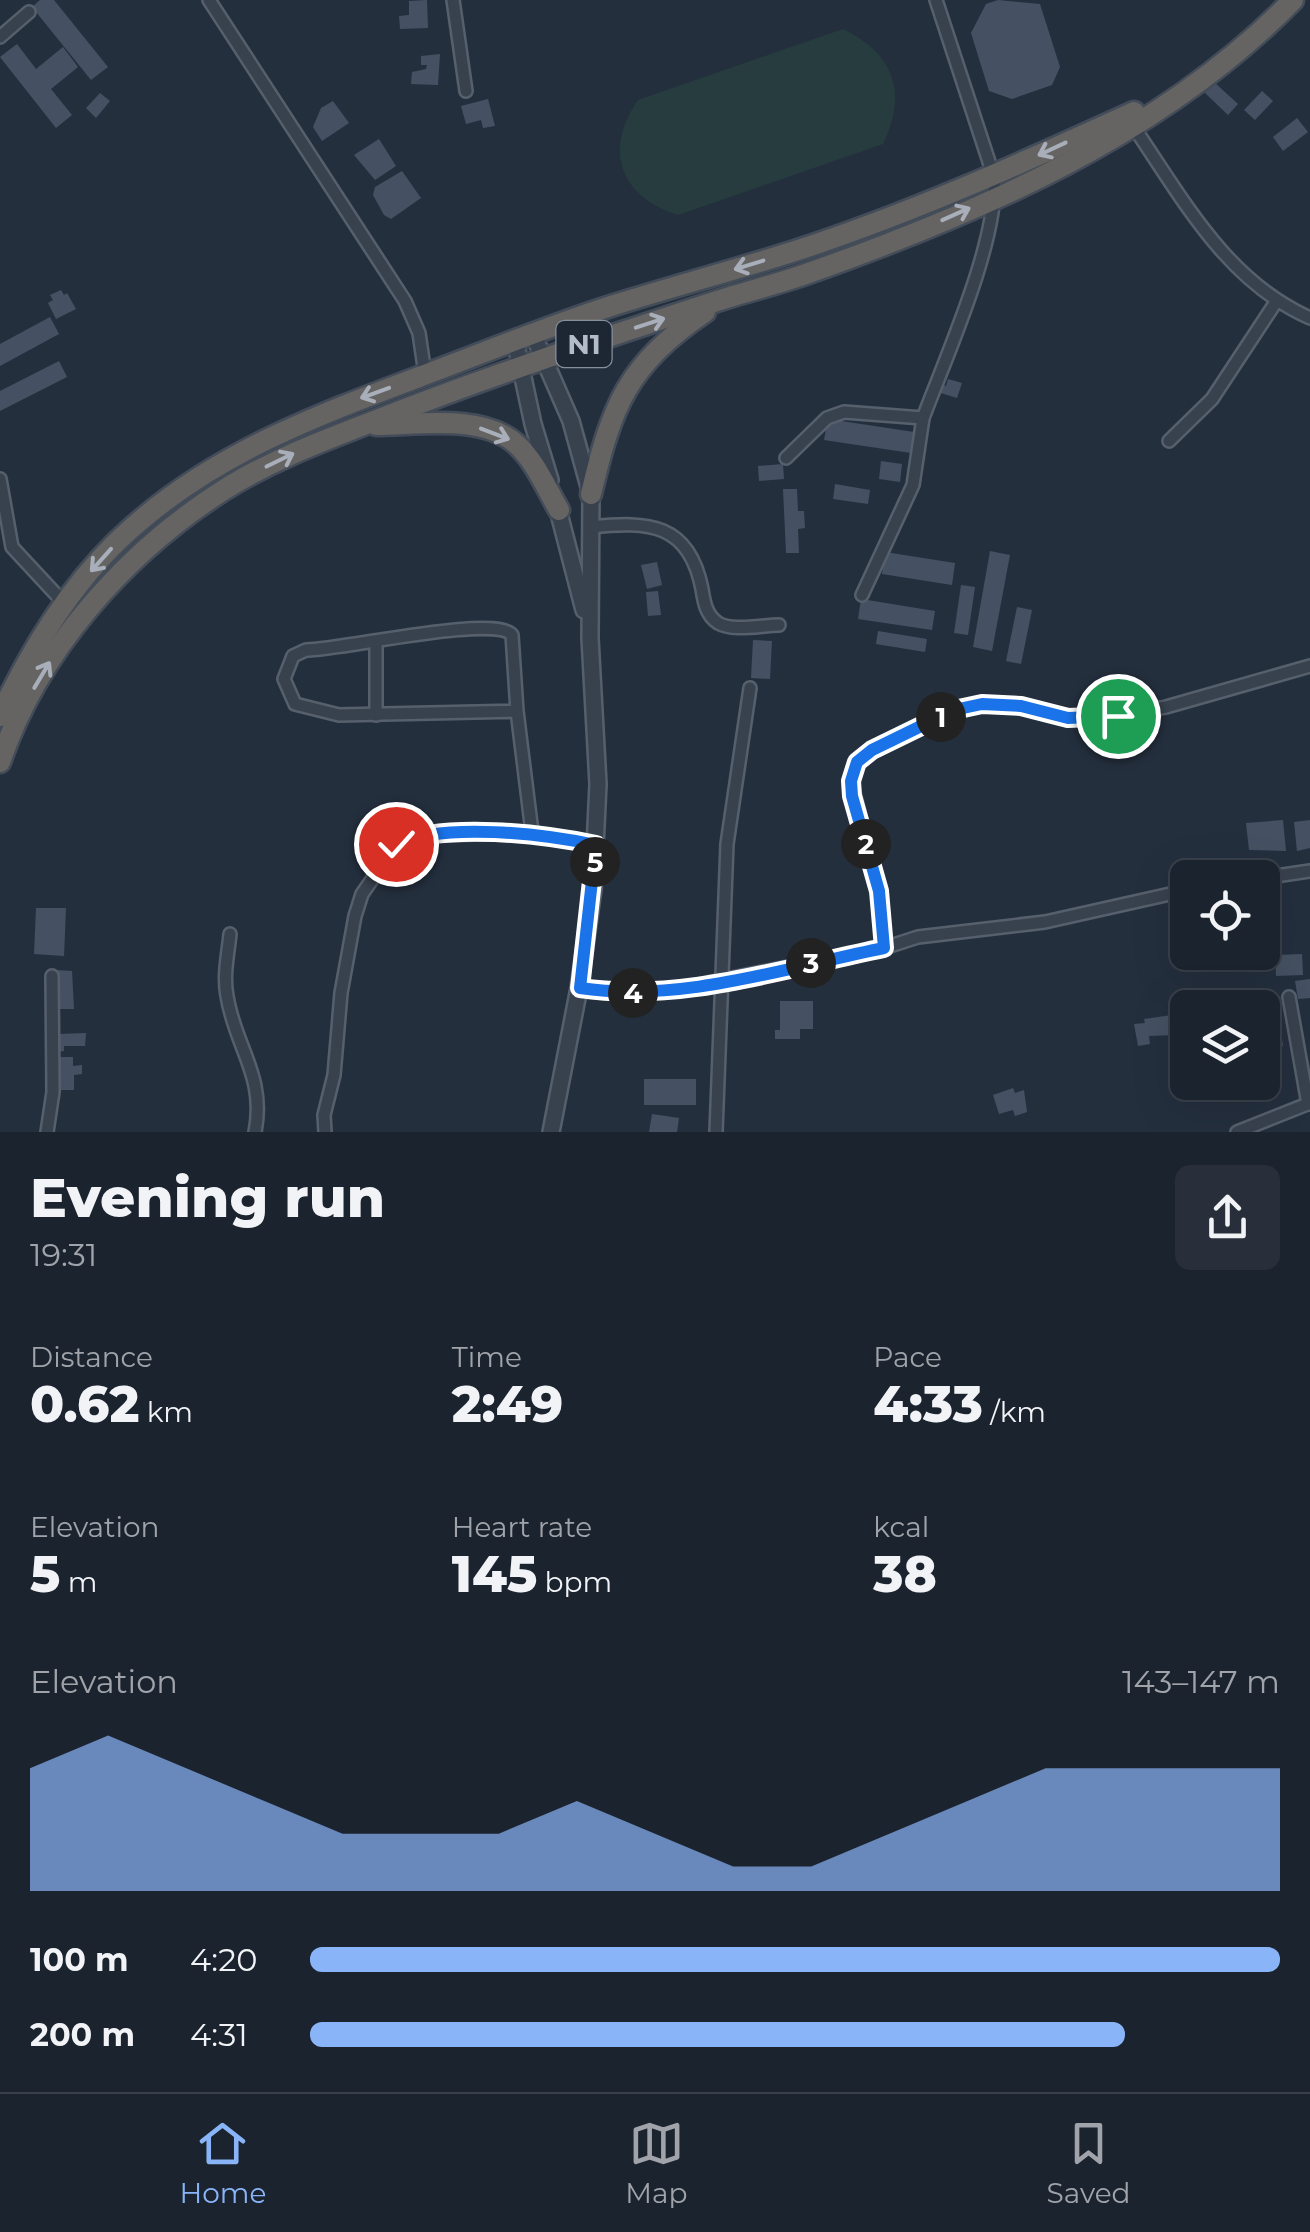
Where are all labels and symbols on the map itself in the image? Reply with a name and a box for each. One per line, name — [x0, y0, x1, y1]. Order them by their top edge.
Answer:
one-way arrow — [1038, 141, 1068, 160]
one-way arrow — [940, 204, 971, 222]
one-way arrow — [733, 257, 765, 275]
one-way arrow — [634, 312, 666, 330]
road number: N1 — [556, 321, 612, 367]
one-way arrow — [360, 385, 391, 403]
one-way arrow — [479, 426, 510, 444]
one-way arrow — [265, 450, 294, 469]
one-way arrow — [89, 548, 113, 572]
one-way arrow — [32, 661, 52, 690]
pin — [1076, 674, 1161, 759]
pin: 1 — [916, 692, 966, 742]
pin — [354, 802, 439, 887]
pin: 2 — [841, 819, 891, 869]
pin: 5 — [570, 837, 620, 887]
pin: 3 — [786, 938, 836, 988]
pin: 4 — [608, 968, 658, 1018]

